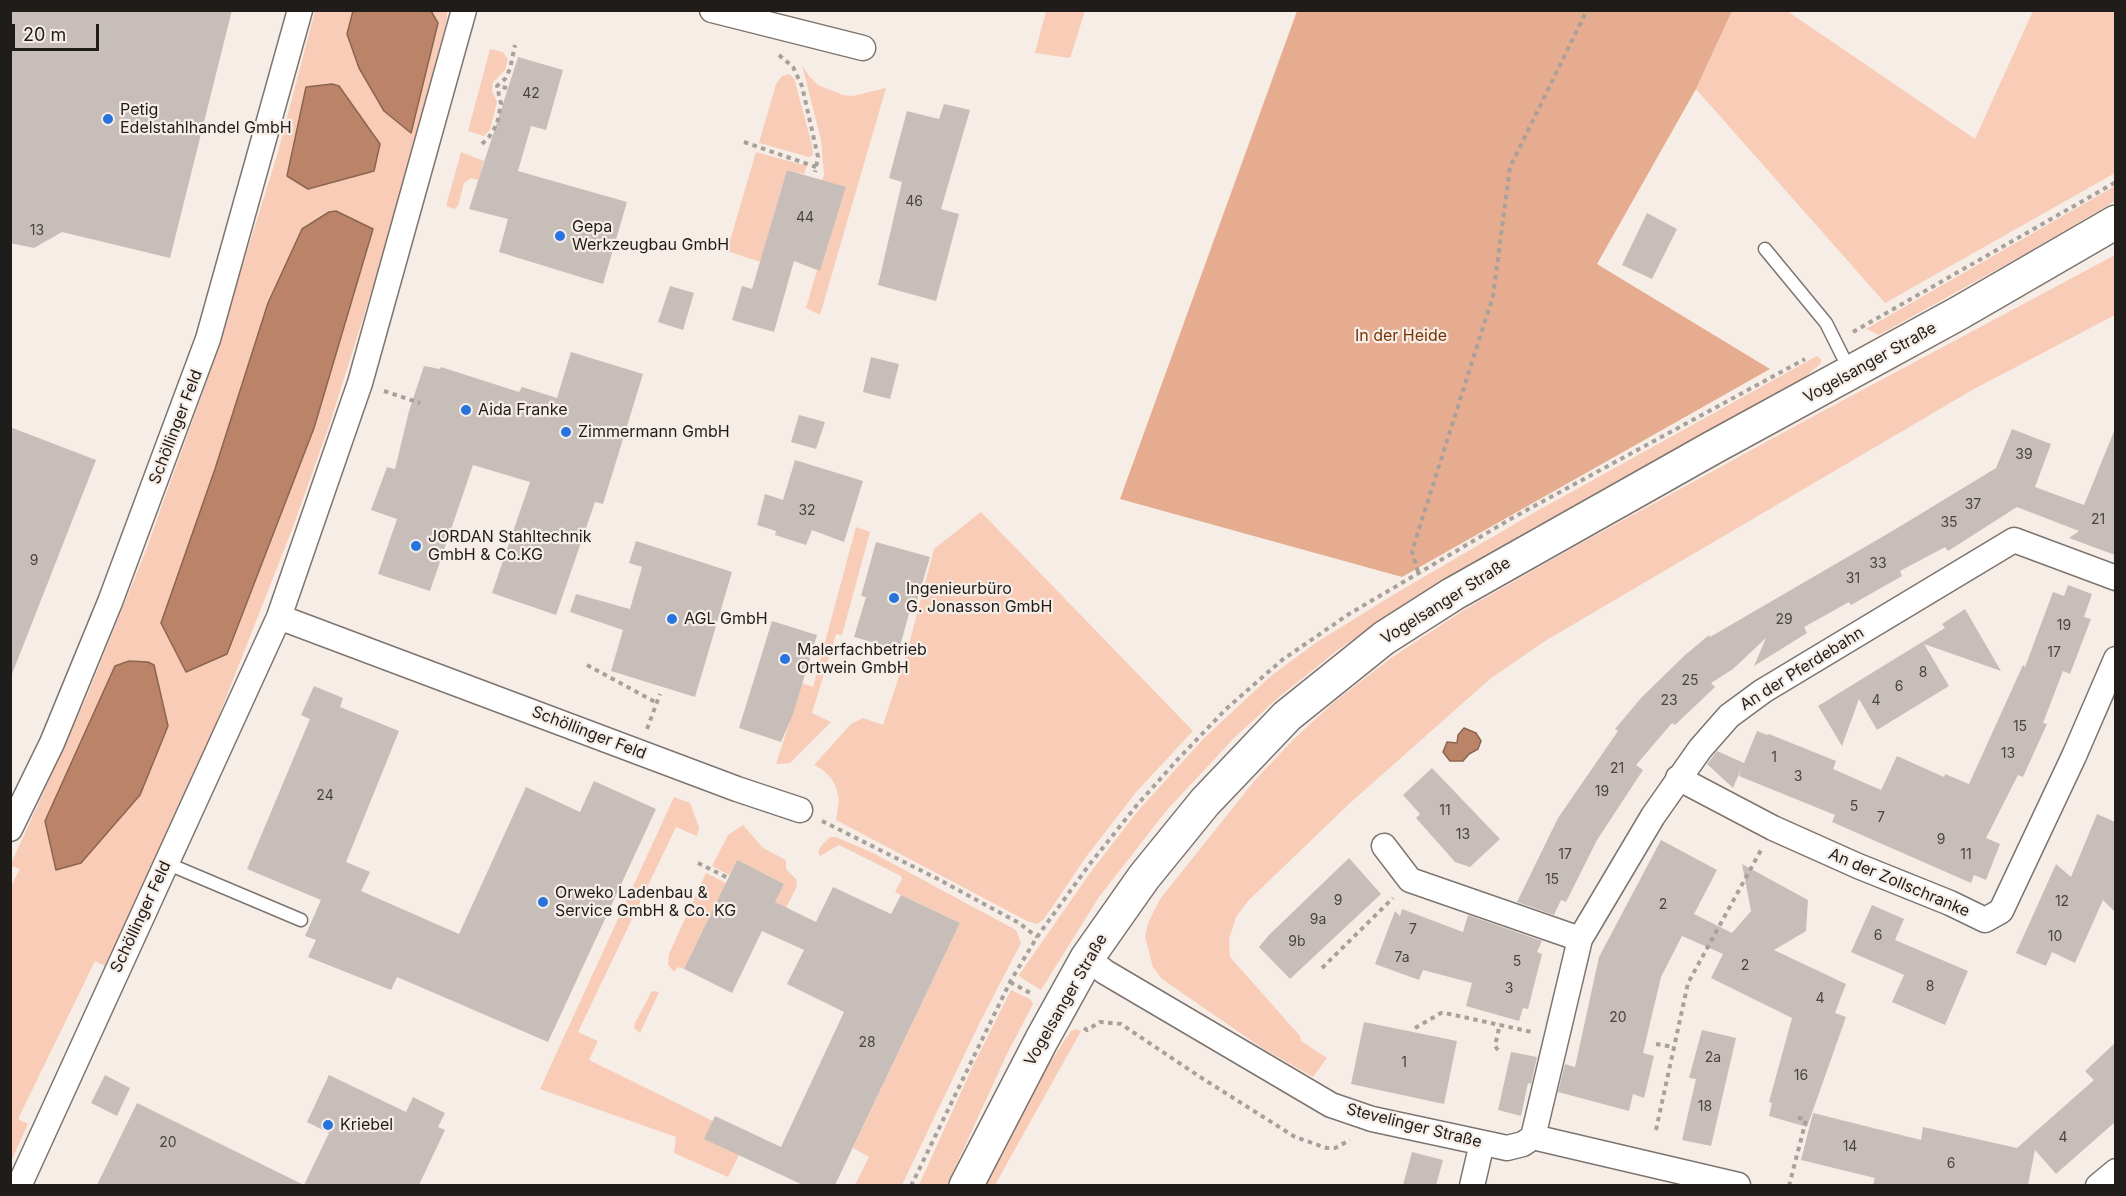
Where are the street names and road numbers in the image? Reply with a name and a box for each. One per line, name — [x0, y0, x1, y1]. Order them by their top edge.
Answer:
street label: Vogelsanger Straße — [1800, 318, 1940, 408]
street label: Schöllinger Feld — [145, 367, 207, 487]
street label: Vogelsanger Straße — [1378, 553, 1514, 649]
street label: An der Pferdebahn — [1737, 623, 1867, 715]
street label: Schöllinger Feld — [529, 702, 649, 764]
street label: An der Zollschranke — [1826, 845, 1972, 921]
street label: Schöllinger Feld — [107, 858, 175, 976]
street label: Vogelsanger Straße — [1020, 931, 1112, 1069]
street label: Stevelinger Straße — [1344, 1100, 1484, 1152]

